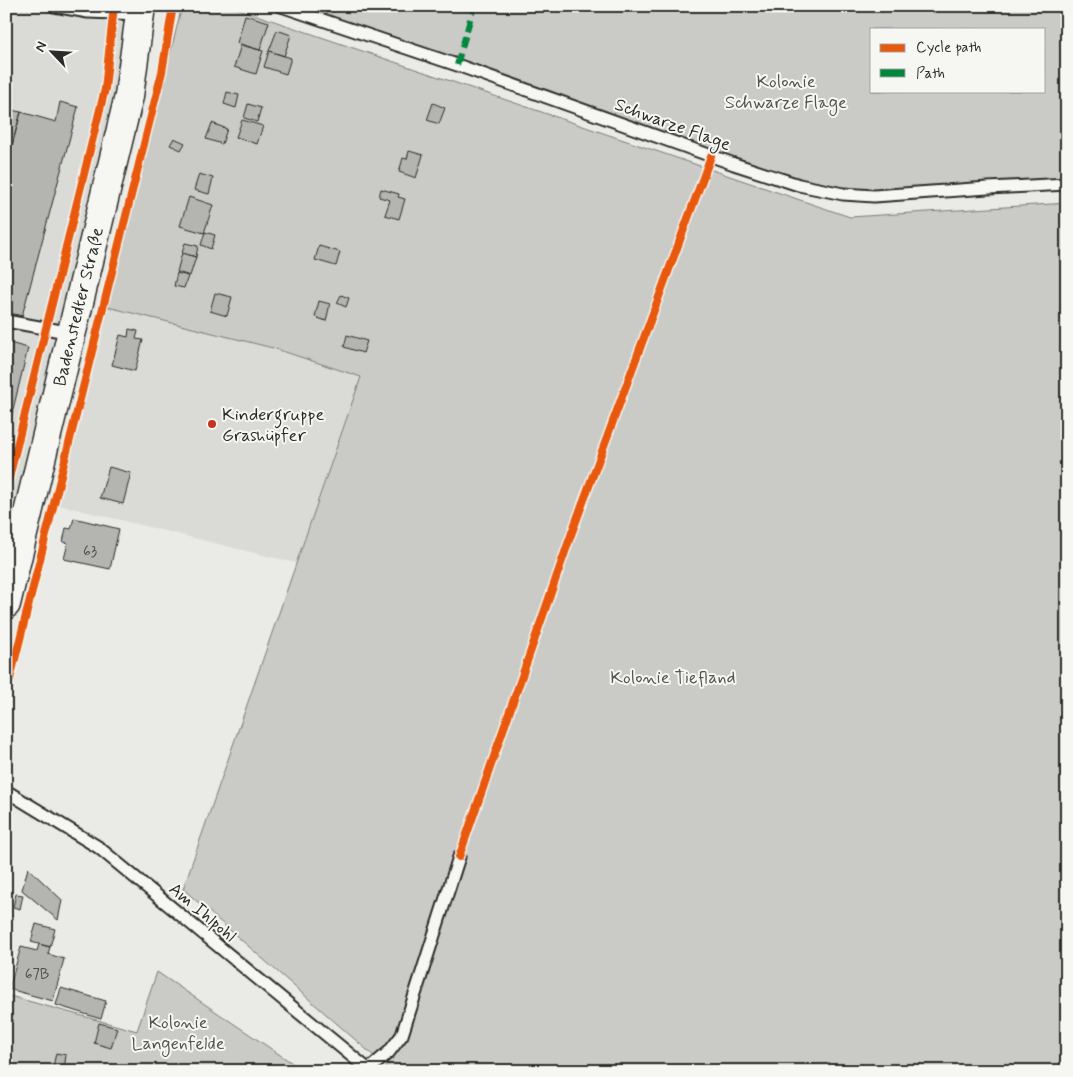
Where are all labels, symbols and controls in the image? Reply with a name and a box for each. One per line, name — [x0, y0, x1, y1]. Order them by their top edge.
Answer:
north arrow — [28, 28, 78, 78]
legend — [870, 28, 1046, 92]
text: Cycle path — [916, 38, 981, 58]
text: N — [31, 39, 51, 55]
text: Path — [916, 64, 945, 84]
park label: Kolonie Schwarze Flage — [725, 70, 847, 116]
street label: Schwarze Flage — [611, 93, 734, 158]
street label: Badenstedter Straße — [48, 225, 110, 389]
place label: Kindergruppe Grashüpfer — [222, 403, 324, 448]
marker: Kindergruppe Grashüpfer — [206, 418, 218, 430]
house number: 63 — [83, 542, 97, 562]
park label: Kolonie Tiefland — [610, 666, 736, 690]
street label: Am Ihlpohl — [164, 877, 241, 948]
house number: 67B — [25, 965, 49, 985]
park label: Kolonie Langenfelde — [131, 1011, 225, 1057]

